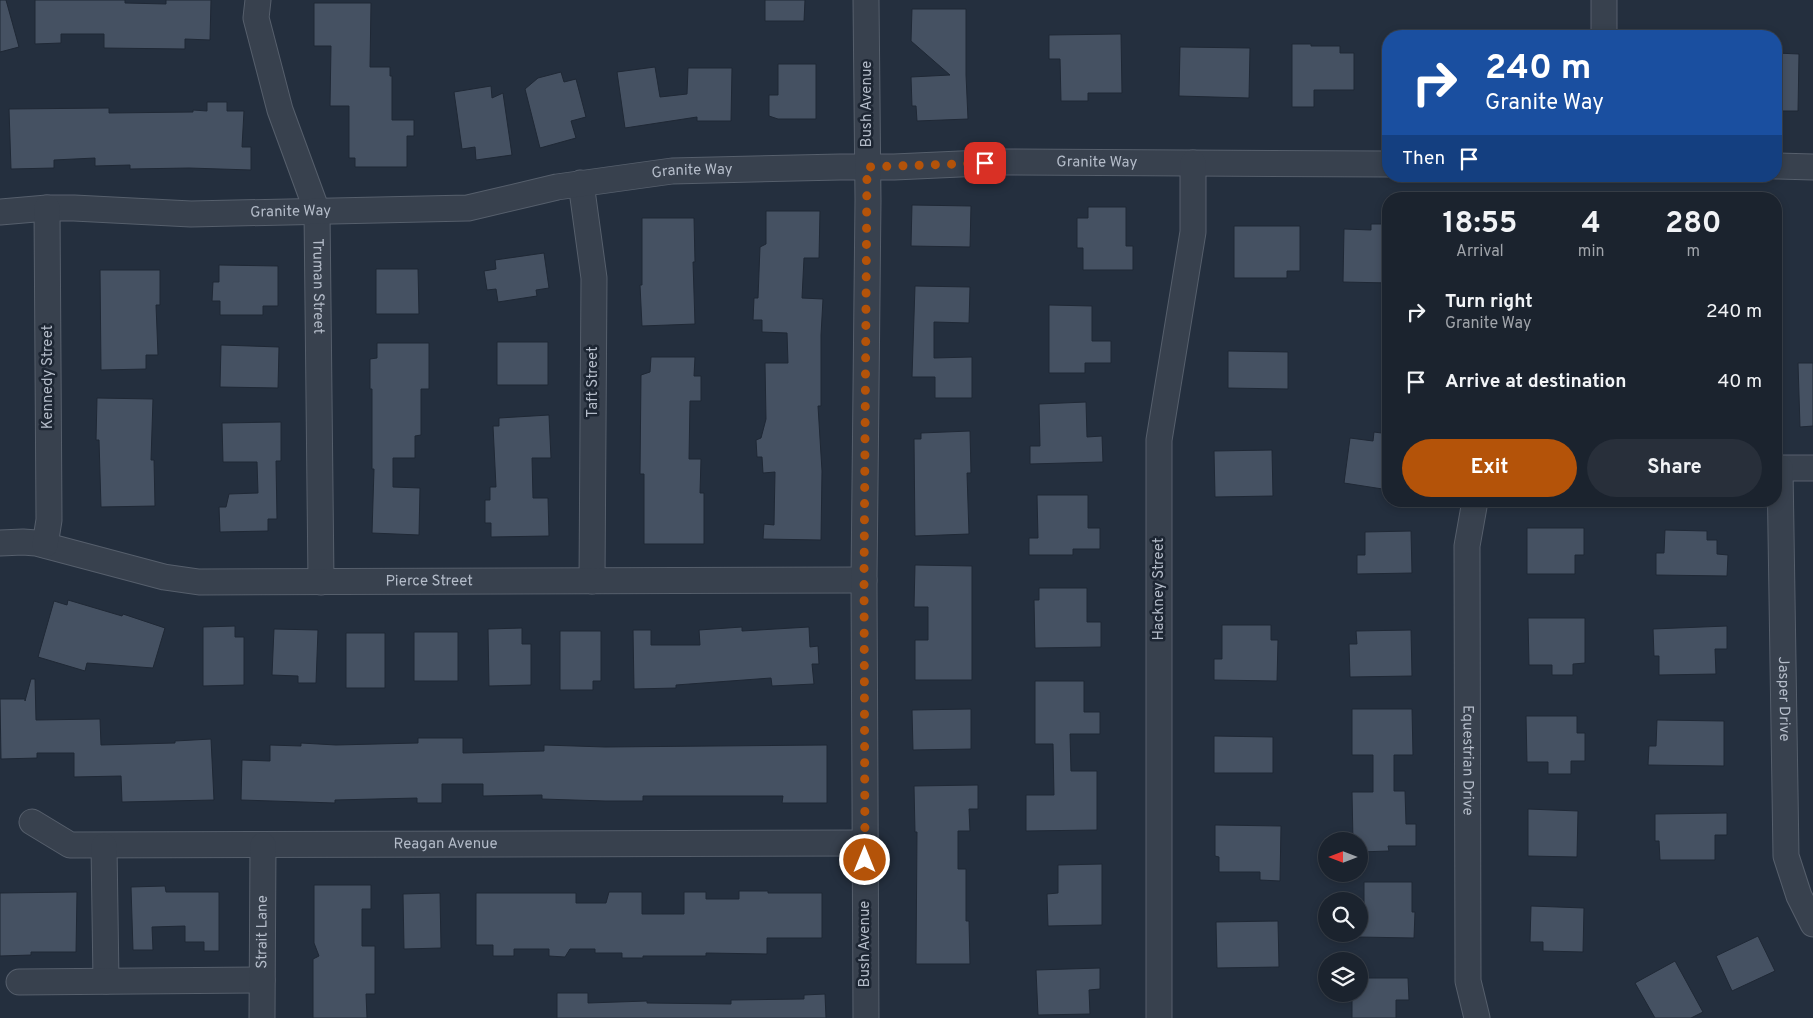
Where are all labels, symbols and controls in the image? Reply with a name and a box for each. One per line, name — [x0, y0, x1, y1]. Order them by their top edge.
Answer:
text: 240 m — [1485, 47, 1591, 91]
icon: right — [1402, 50, 1467, 115]
street label: Bush Avenue — [858, 61, 877, 147]
text: Granite Way — [1485, 90, 1604, 117]
pin — [964, 142, 1006, 184]
icon: arrive — [1455, 145, 1483, 173]
text: Then — [1402, 147, 1445, 171]
icon: arrive — [971, 149, 999, 177]
street label: Granite Way — [1056, 153, 1138, 172]
street label: Granite Way — [650, 160, 733, 183]
street label: Granite Way — [250, 201, 331, 222]
text: 18:55 — [1443, 206, 1517, 243]
text: 4 — [1582, 206, 1601, 243]
text: 280 — [1665, 206, 1721, 243]
street label: Truman Street — [308, 238, 328, 334]
text: Arrival — [1456, 242, 1504, 262]
text: min — [1578, 242, 1604, 262]
text: m — [1686, 242, 1700, 262]
text: Turn right — [1445, 290, 1533, 314]
icon: right — [1402, 298, 1430, 326]
text: 240 m — [1706, 300, 1762, 324]
text: Granite Way — [1445, 314, 1531, 334]
street label: Kennedy Street — [39, 325, 58, 429]
street label: Taft Street — [584, 346, 603, 418]
icon: arrive — [1402, 368, 1430, 396]
text: Arrive at destination — [1445, 370, 1626, 394]
text: 40 m — [1717, 370, 1762, 394]
button: Exit — [1402, 439, 1577, 497]
button: Share — [1587, 439, 1762, 497]
street label: Hackney Street — [1150, 538, 1169, 640]
street label: Pierce Street — [385, 572, 473, 591]
street label: Jasper Drive — [1773, 656, 1794, 742]
street label: Equestrian Drive — [1458, 705, 1477, 816]
north arrow — [1318, 832, 1368, 882]
map controls — [1318, 832, 1368, 1002]
position arrow — [838, 833, 890, 885]
street label: Reagan Avenue — [394, 834, 498, 854]
button: search — [1318, 892, 1368, 942]
street label: Strait Lane — [253, 895, 272, 969]
street label: Bush Avenue — [856, 901, 875, 987]
button: layers — [1318, 952, 1368, 1002]

